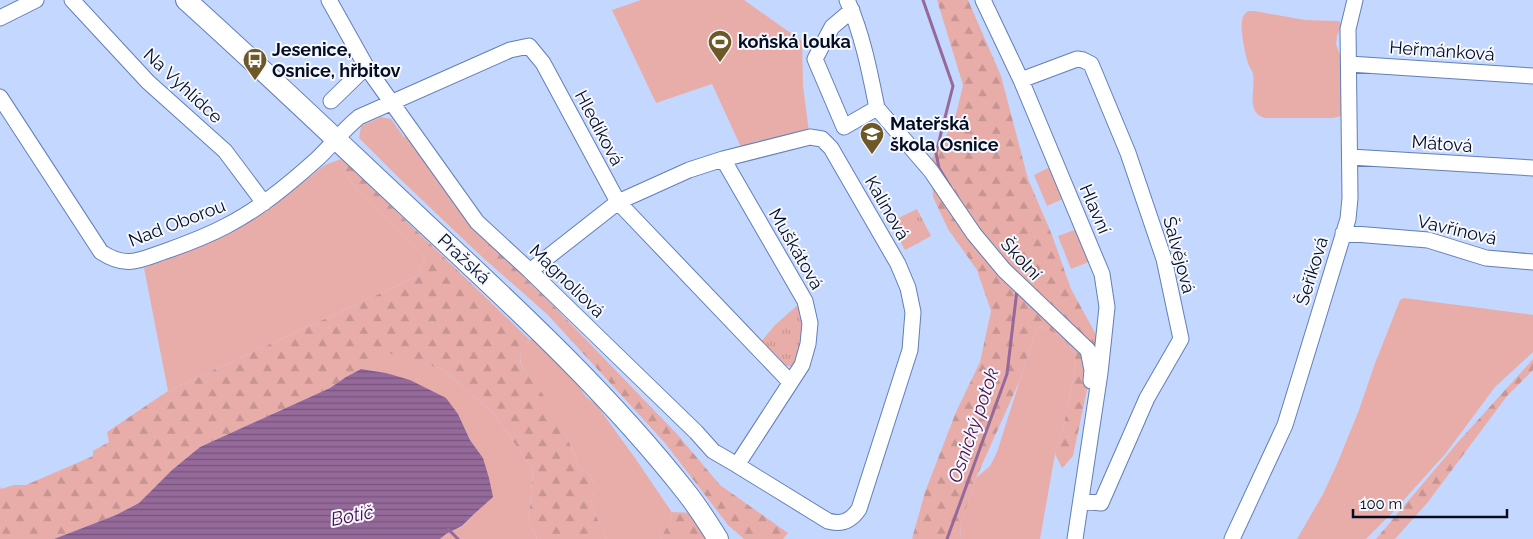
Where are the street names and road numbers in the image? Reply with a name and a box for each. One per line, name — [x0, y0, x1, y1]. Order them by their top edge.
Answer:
street label: Heřmánková — [1389, 36, 1495, 65]
street label: Na Vyhlídce — [140, 44, 227, 128]
street label: Hledíková — [571, 86, 628, 169]
street label: Mátová — [1411, 131, 1473, 156]
street label: Kalinová — [861, 172, 914, 243]
street label: Hlavní — [1076, 181, 1115, 237]
street label: Nad Oborou — [125, 194, 228, 251]
street label: Muškátová — [765, 205, 828, 293]
street label: Vavřínová — [1415, 210, 1499, 249]
street label: Šalvějová — [1159, 214, 1201, 296]
street label: Pražská — [434, 229, 495, 288]
street label: Školní — [997, 233, 1047, 284]
street label: Šeříková — [1290, 234, 1332, 308]
street label: Magnoliová — [525, 240, 609, 322]

